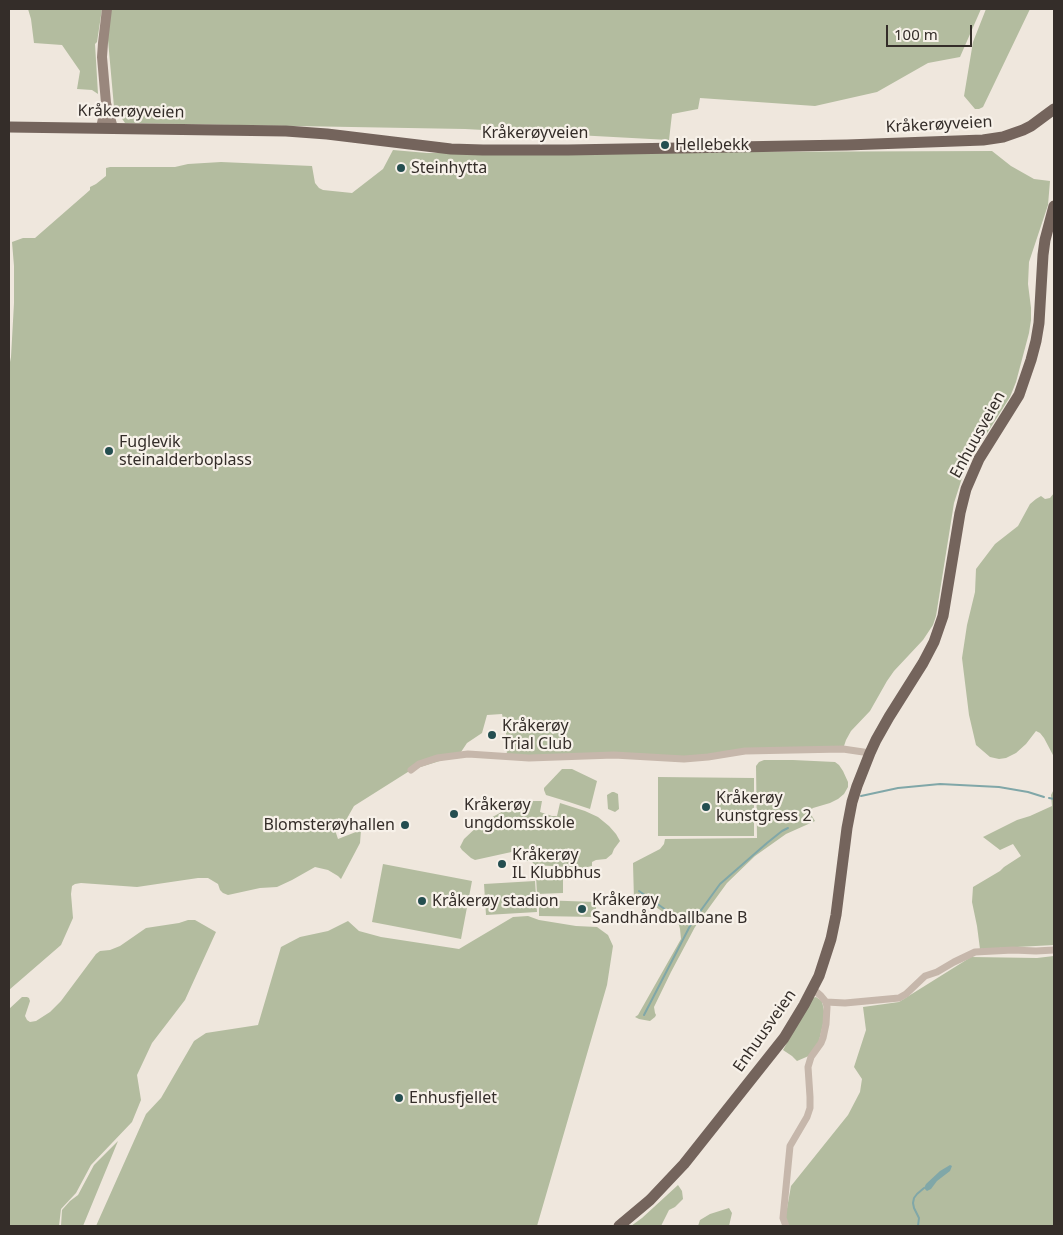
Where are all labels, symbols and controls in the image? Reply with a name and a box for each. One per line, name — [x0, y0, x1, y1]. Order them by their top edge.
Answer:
scale bar — [888, 15, 974, 47]
text: 100 m — [894, 24, 938, 44]
street label: Kråkerøyveien — [77, 101, 185, 123]
street label: Kråkerøyveien — [885, 113, 993, 137]
street label: Kråkerøyveien — [482, 123, 588, 143]
place label: Hellebekk — [675, 135, 749, 155]
marker: Hellebekk — [659, 139, 671, 151]
place label: Steinhytta — [411, 158, 487, 178]
marker: Steinhytta — [395, 162, 407, 174]
street label: Enhuusveien — [946, 388, 1010, 482]
place label: Fuglevik steinalderboplass — [119, 432, 252, 470]
marker: Fuglevik steinalderboplass — [103, 445, 115, 457]
place label: Kråkerøy Trial Club — [502, 716, 572, 754]
marker: Kråkerøy Trial Club — [486, 729, 498, 741]
place label: Kråkerøy kunstgress 2 — [716, 788, 812, 826]
place label: Kråkerøy ungdomsskole — [464, 795, 575, 833]
marker: Kråkerøy kunstgress 2 — [700, 801, 712, 813]
marker: Kråkerøy ungdomsskole — [448, 808, 460, 820]
place label: Blomsterøyhallen — [264, 815, 395, 835]
marker: Blomsterøyhallen — [399, 819, 411, 831]
place label: Kråkerøy IL Klubbhus — [512, 845, 601, 883]
marker: Kråkerøy IL Klubbhus — [496, 858, 508, 870]
place label: Kråkerøy Sandhåndballbane B — [592, 890, 747, 928]
place label: Kråkerøy stadion — [432, 891, 559, 911]
marker: Kråkerøy stadion — [416, 895, 428, 907]
marker: Kråkerøy Sandhåndballbane B — [576, 903, 588, 915]
street label: Enhuusveien — [730, 986, 800, 1076]
place label: Enhusfjellet — [409, 1088, 497, 1108]
marker: Enhusfjellet — [393, 1092, 405, 1104]

